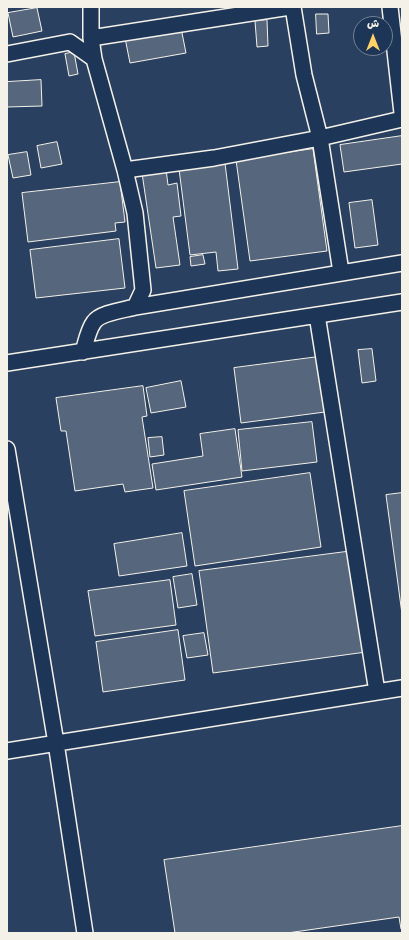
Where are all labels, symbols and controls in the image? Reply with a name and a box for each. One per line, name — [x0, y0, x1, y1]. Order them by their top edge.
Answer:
north arrow — [353, 16, 393, 56]
text: ش — [367, 19, 379, 31]

